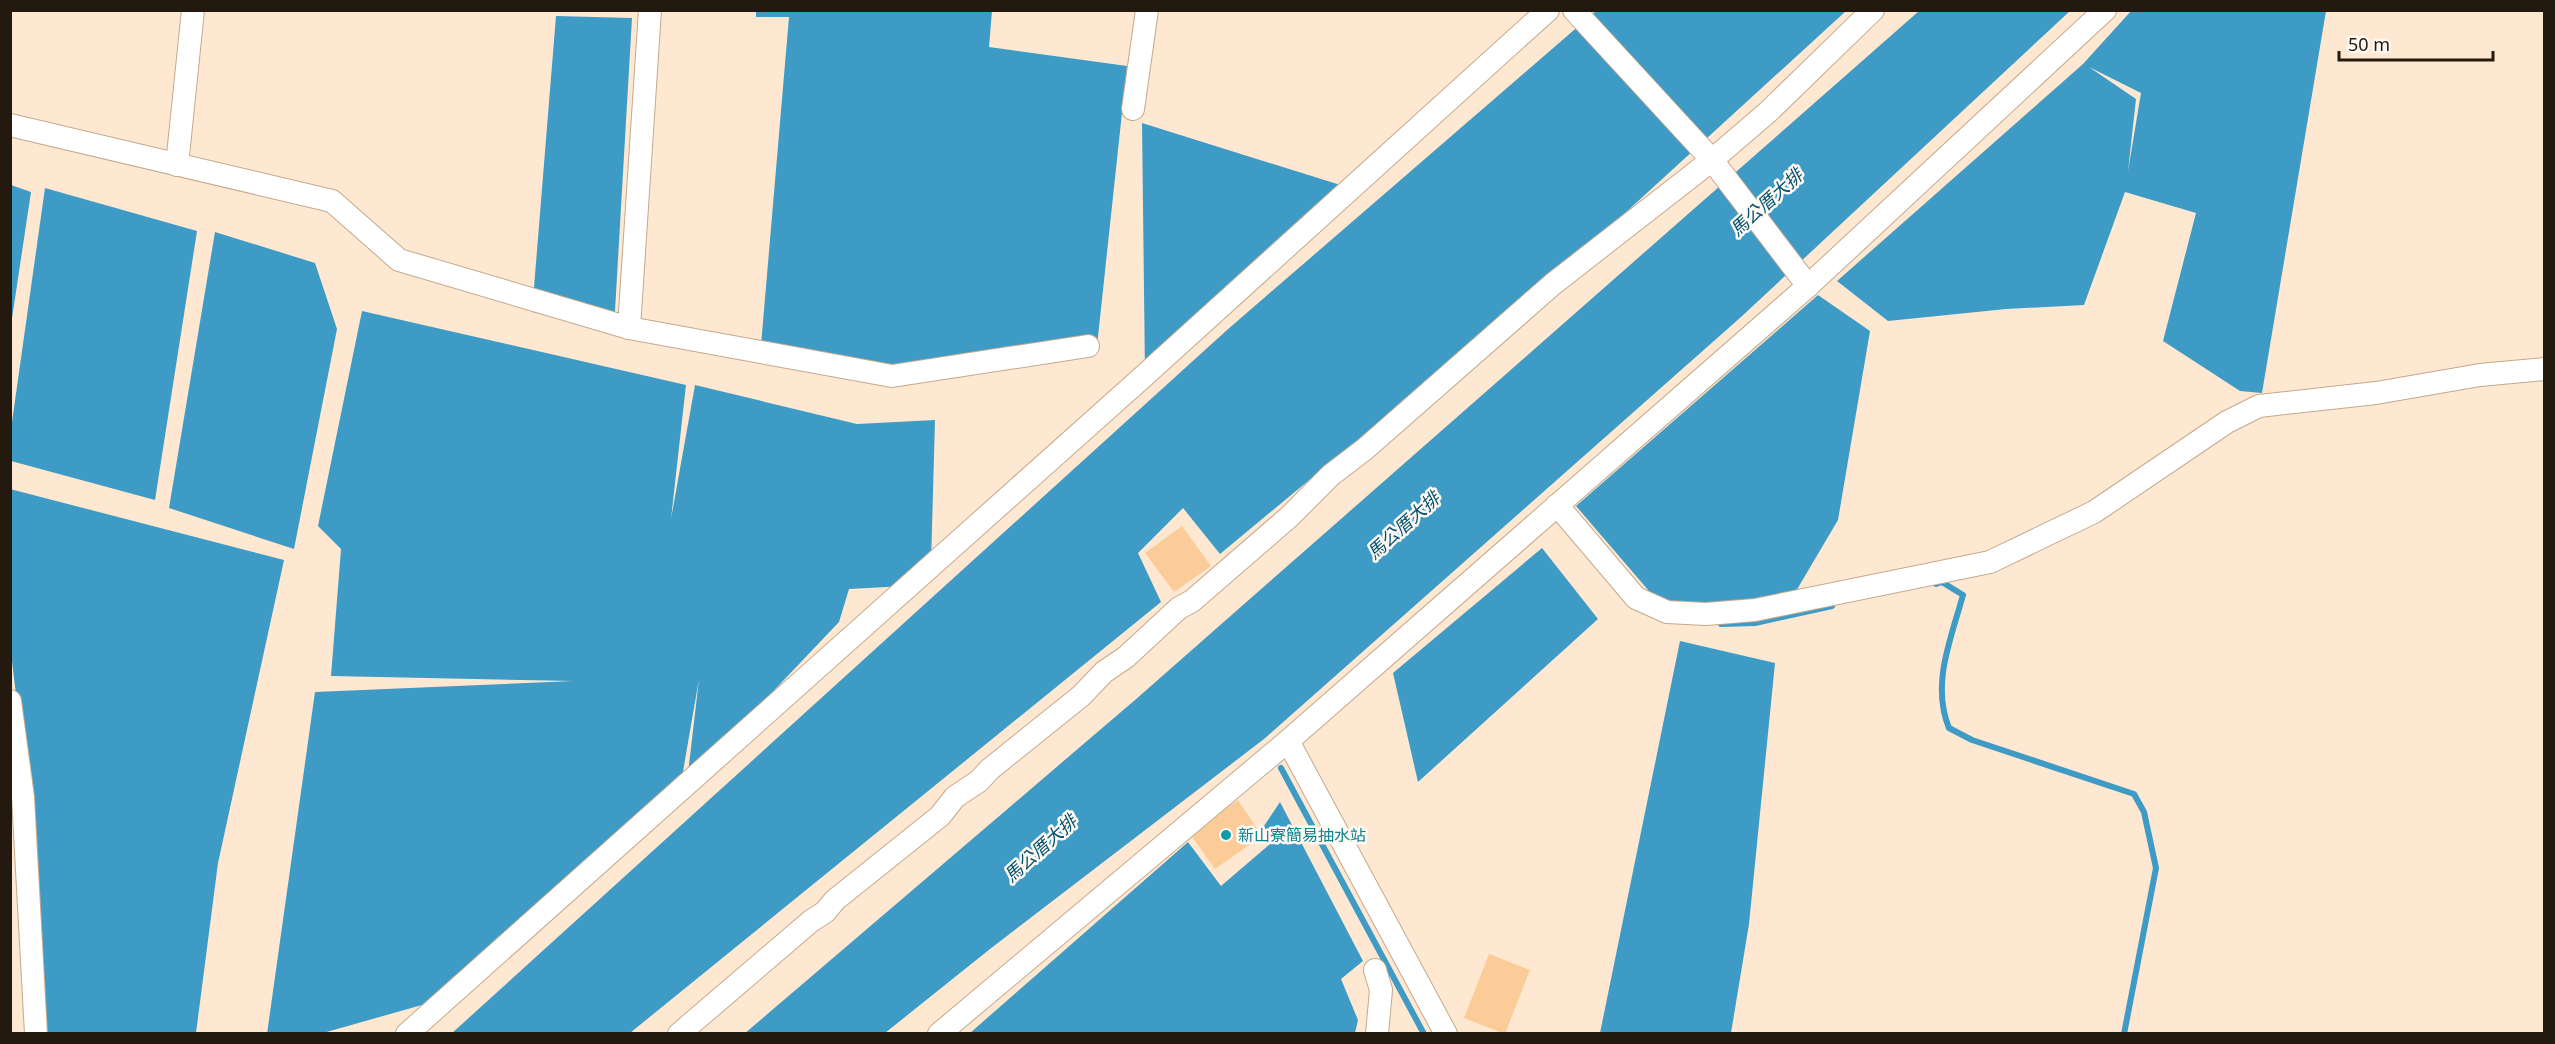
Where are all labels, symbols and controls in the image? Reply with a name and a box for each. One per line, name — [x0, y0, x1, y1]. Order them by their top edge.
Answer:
scale bar — [2339, 24, 2494, 62]
text: 50 m — [2348, 32, 2390, 56]
water label: 馬公厝大排 — [1725, 162, 1809, 241]
water label: 馬公厝大排 — [1362, 485, 1446, 564]
water label: 馬公厝大排 — [999, 808, 1083, 887]
place label: 新山寮簡易抽水站 — [1238, 824, 1366, 846]
marker: 新山寮簡易抽水站 — [1219, 828, 1233, 842]

